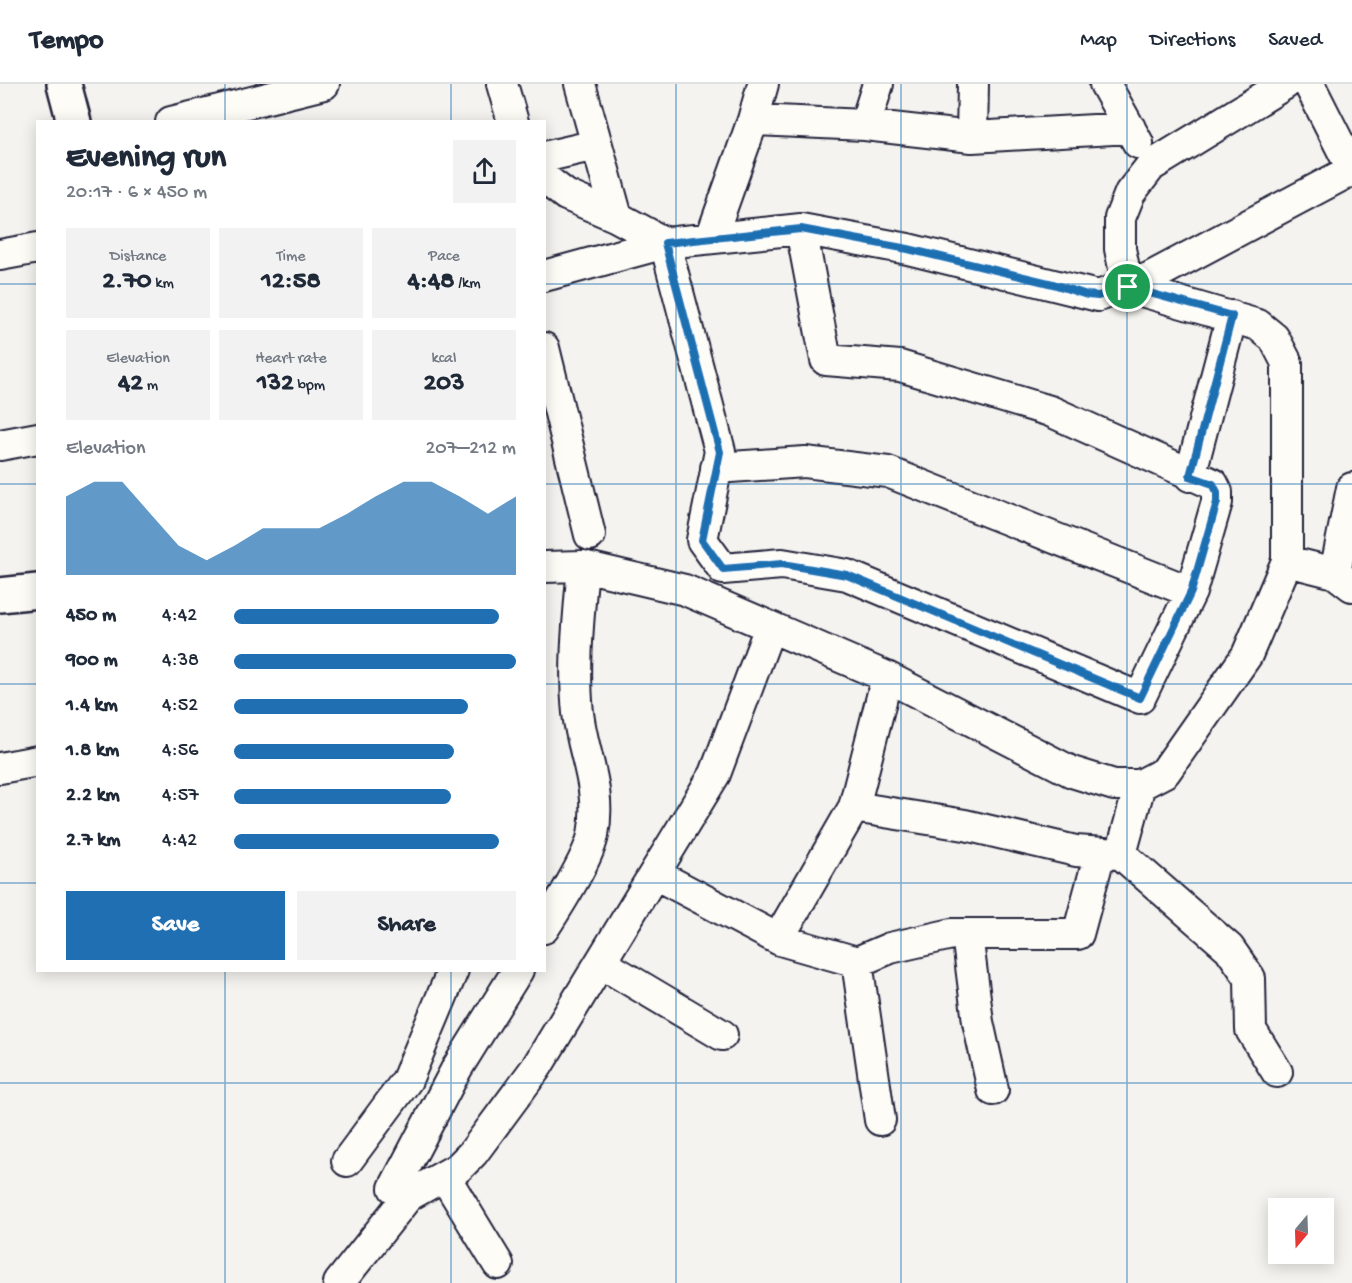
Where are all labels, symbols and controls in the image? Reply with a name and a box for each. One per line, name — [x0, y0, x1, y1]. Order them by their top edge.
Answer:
text: Tempo — [30, 25, 103, 58]
text: Map — [1080, 29, 1117, 54]
text: Directions — [1150, 29, 1235, 54]
text: Saved — [1268, 29, 1322, 54]
text: Evening run — [66, 140, 226, 178]
button: share — [453, 140, 516, 203]
text: 20:17 · 6 × 450 m — [66, 182, 207, 205]
text: Distance — [110, 248, 166, 267]
text: Time — [276, 248, 306, 267]
text: Pace — [428, 248, 460, 267]
pin — [1102, 261, 1153, 312]
text: 2.70 — [102, 267, 151, 298]
text: 12:58 — [261, 267, 321, 298]
text: 4:48 — [407, 267, 454, 298]
icon: arrive — [1111, 270, 1144, 303]
text: km — [151, 275, 174, 294]
text: /km — [454, 275, 481, 294]
text: Elevation — [106, 350, 170, 369]
text: Heart rate — [255, 350, 327, 369]
text: kcal — [432, 350, 456, 369]
text: 42 — [118, 369, 143, 400]
text: 132 — [257, 369, 294, 400]
text: 203 — [423, 369, 465, 400]
text: m — [143, 377, 158, 396]
text: bpm — [294, 377, 325, 396]
text: Elevation — [66, 438, 146, 461]
text: 207–212 m — [426, 438, 516, 461]
text: 450 m — [66, 605, 116, 628]
text: 4:42 — [162, 605, 197, 628]
text: 900 m — [66, 650, 118, 673]
text: 4:38 — [162, 650, 199, 673]
text: 1.4 km — [66, 695, 118, 718]
text: 4:52 — [162, 695, 198, 718]
text: 1.8 km — [66, 740, 119, 763]
text: 4:56 — [162, 740, 198, 763]
text: 2.2 km — [66, 785, 120, 808]
text: 4:57 — [162, 785, 199, 808]
text: 2.7 km — [66, 830, 120, 853]
text: 4:42 — [162, 830, 197, 853]
button: Save — [66, 891, 285, 960]
button: Share — [297, 891, 516, 960]
north arrow — [1268, 1198, 1334, 1264]
map controls — [1268, 1198, 1334, 1264]

